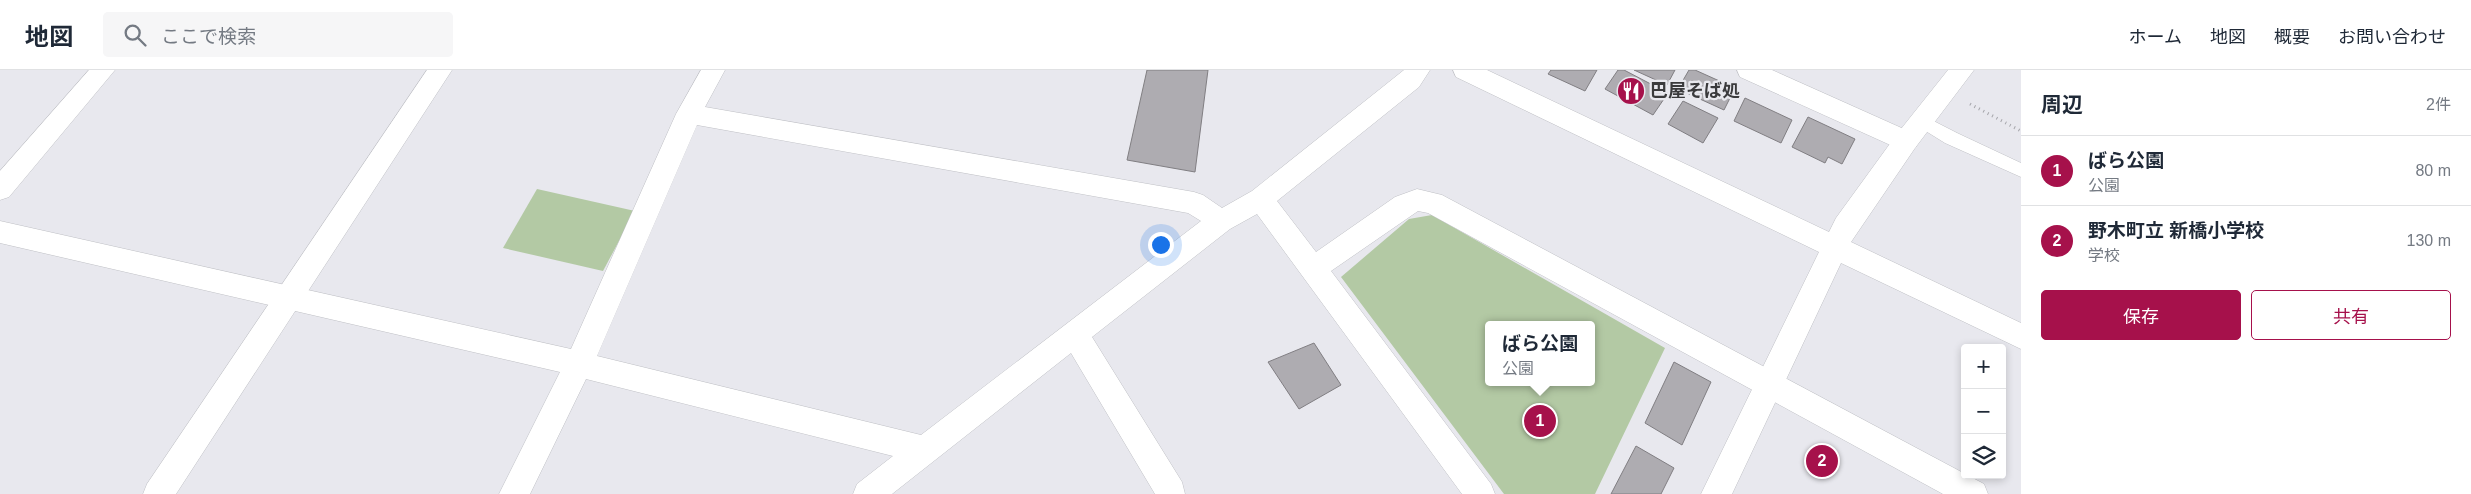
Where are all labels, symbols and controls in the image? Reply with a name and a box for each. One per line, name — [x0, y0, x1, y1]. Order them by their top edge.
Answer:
search box — [103, 12, 453, 57]
icon: search — [121, 21, 149, 49]
text: 地図 — [25, 23, 73, 50]
text: ここで検索 — [161, 26, 256, 47]
text: ホーム — [2129, 27, 2182, 47]
text: 地図 — [2210, 27, 2246, 47]
text: 概要 — [2274, 27, 2310, 47]
text: お問い合わせ — [2338, 27, 2446, 47]
restaurant icon: 巴屋そば処 — [1616, 76, 1646, 106]
place label: 巴屋そば処 — [1650, 81, 1740, 101]
text: 周辺 — [2041, 93, 2083, 116]
text: 2件 — [2426, 96, 2451, 113]
text: ばら公園 — [2088, 150, 2164, 171]
text: 1 — [2053, 162, 2061, 179]
text: 80 m — [2415, 162, 2451, 179]
text: 公園 — [2088, 177, 2120, 194]
text: 野木町立 新橋小学校 — [2088, 220, 2264, 241]
your location — [1148, 232, 1174, 258]
text: 2 — [2053, 232, 2061, 249]
text: 130 m — [2407, 232, 2451, 249]
text: 学校 — [2088, 247, 2120, 264]
button: 保存 — [2041, 290, 2241, 340]
button: 共有 — [2251, 290, 2451, 340]
popup — [1485, 321, 1595, 386]
text: ばら公園 — [1502, 333, 1578, 354]
map controls — [1961, 344, 2006, 479]
button: + — [1961, 344, 2006, 389]
text: 公園 — [1502, 360, 1534, 377]
button: − — [1961, 389, 2006, 434]
pin: 1 — [1524, 402, 1556, 440]
button: layers — [1961, 434, 2006, 479]
pin: 2 — [1806, 442, 1838, 480]

